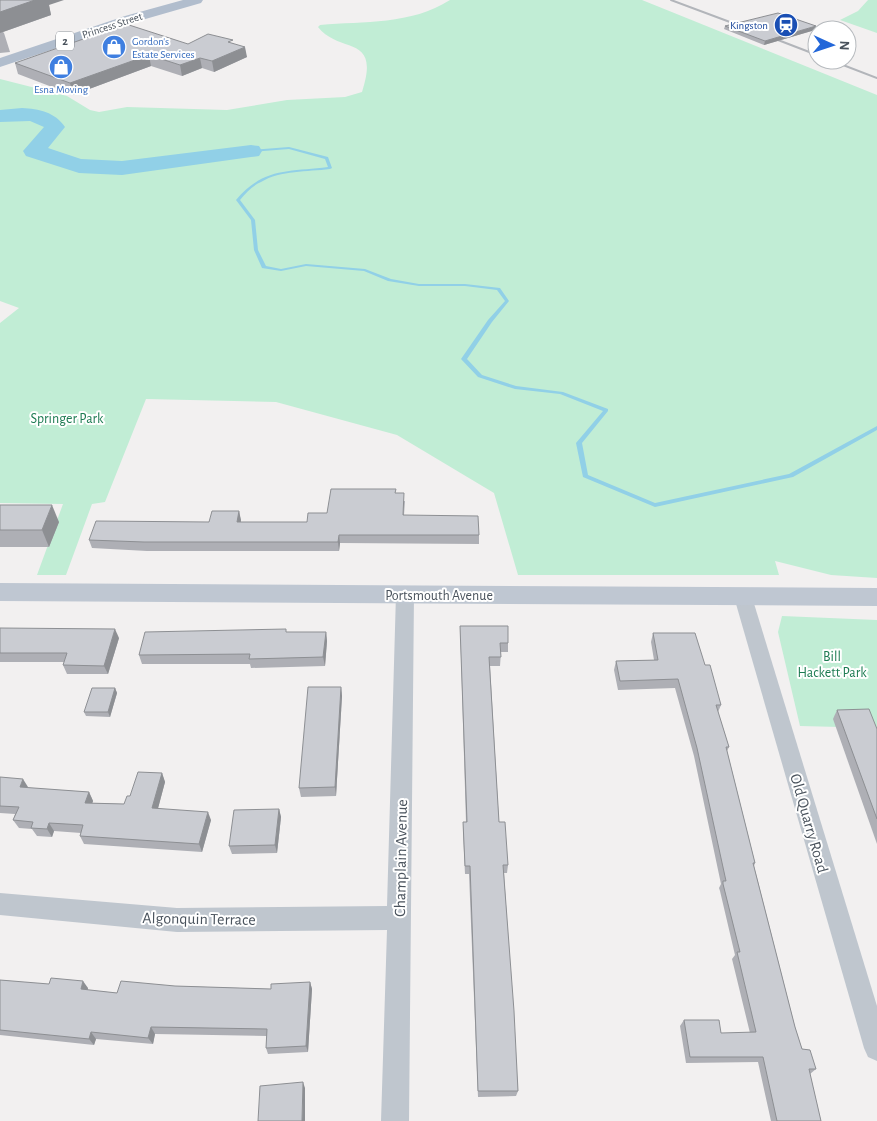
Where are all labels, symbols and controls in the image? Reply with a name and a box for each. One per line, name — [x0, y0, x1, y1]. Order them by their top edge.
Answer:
street label: Princess Street — [81, 10, 144, 40]
station icon: Kingston — [773, 12, 799, 38]
place label: Kingston — [730, 20, 768, 31]
north arrow — [807, 20, 857, 70]
road number: 2 — [56, 31, 74, 50]
shop icon: Gordon's Estate Services — [101, 34, 127, 60]
place label: Gordon's Estate Services — [132, 36, 195, 60]
text: N — [837, 40, 851, 51]
shop icon: Esna Moving — [48, 54, 74, 80]
place label: Esna Moving — [34, 84, 89, 95]
park label: Springer Park — [31, 412, 104, 426]
street label: Portsmouth Avenue — [385, 589, 493, 603]
park label: Bill Hackett Park — [797, 650, 867, 680]
street label: Old Quarry Road — [786, 772, 831, 875]
street label: Champlain Avenue — [392, 799, 410, 917]
street label: Algonquin Terrace — [142, 910, 256, 928]

